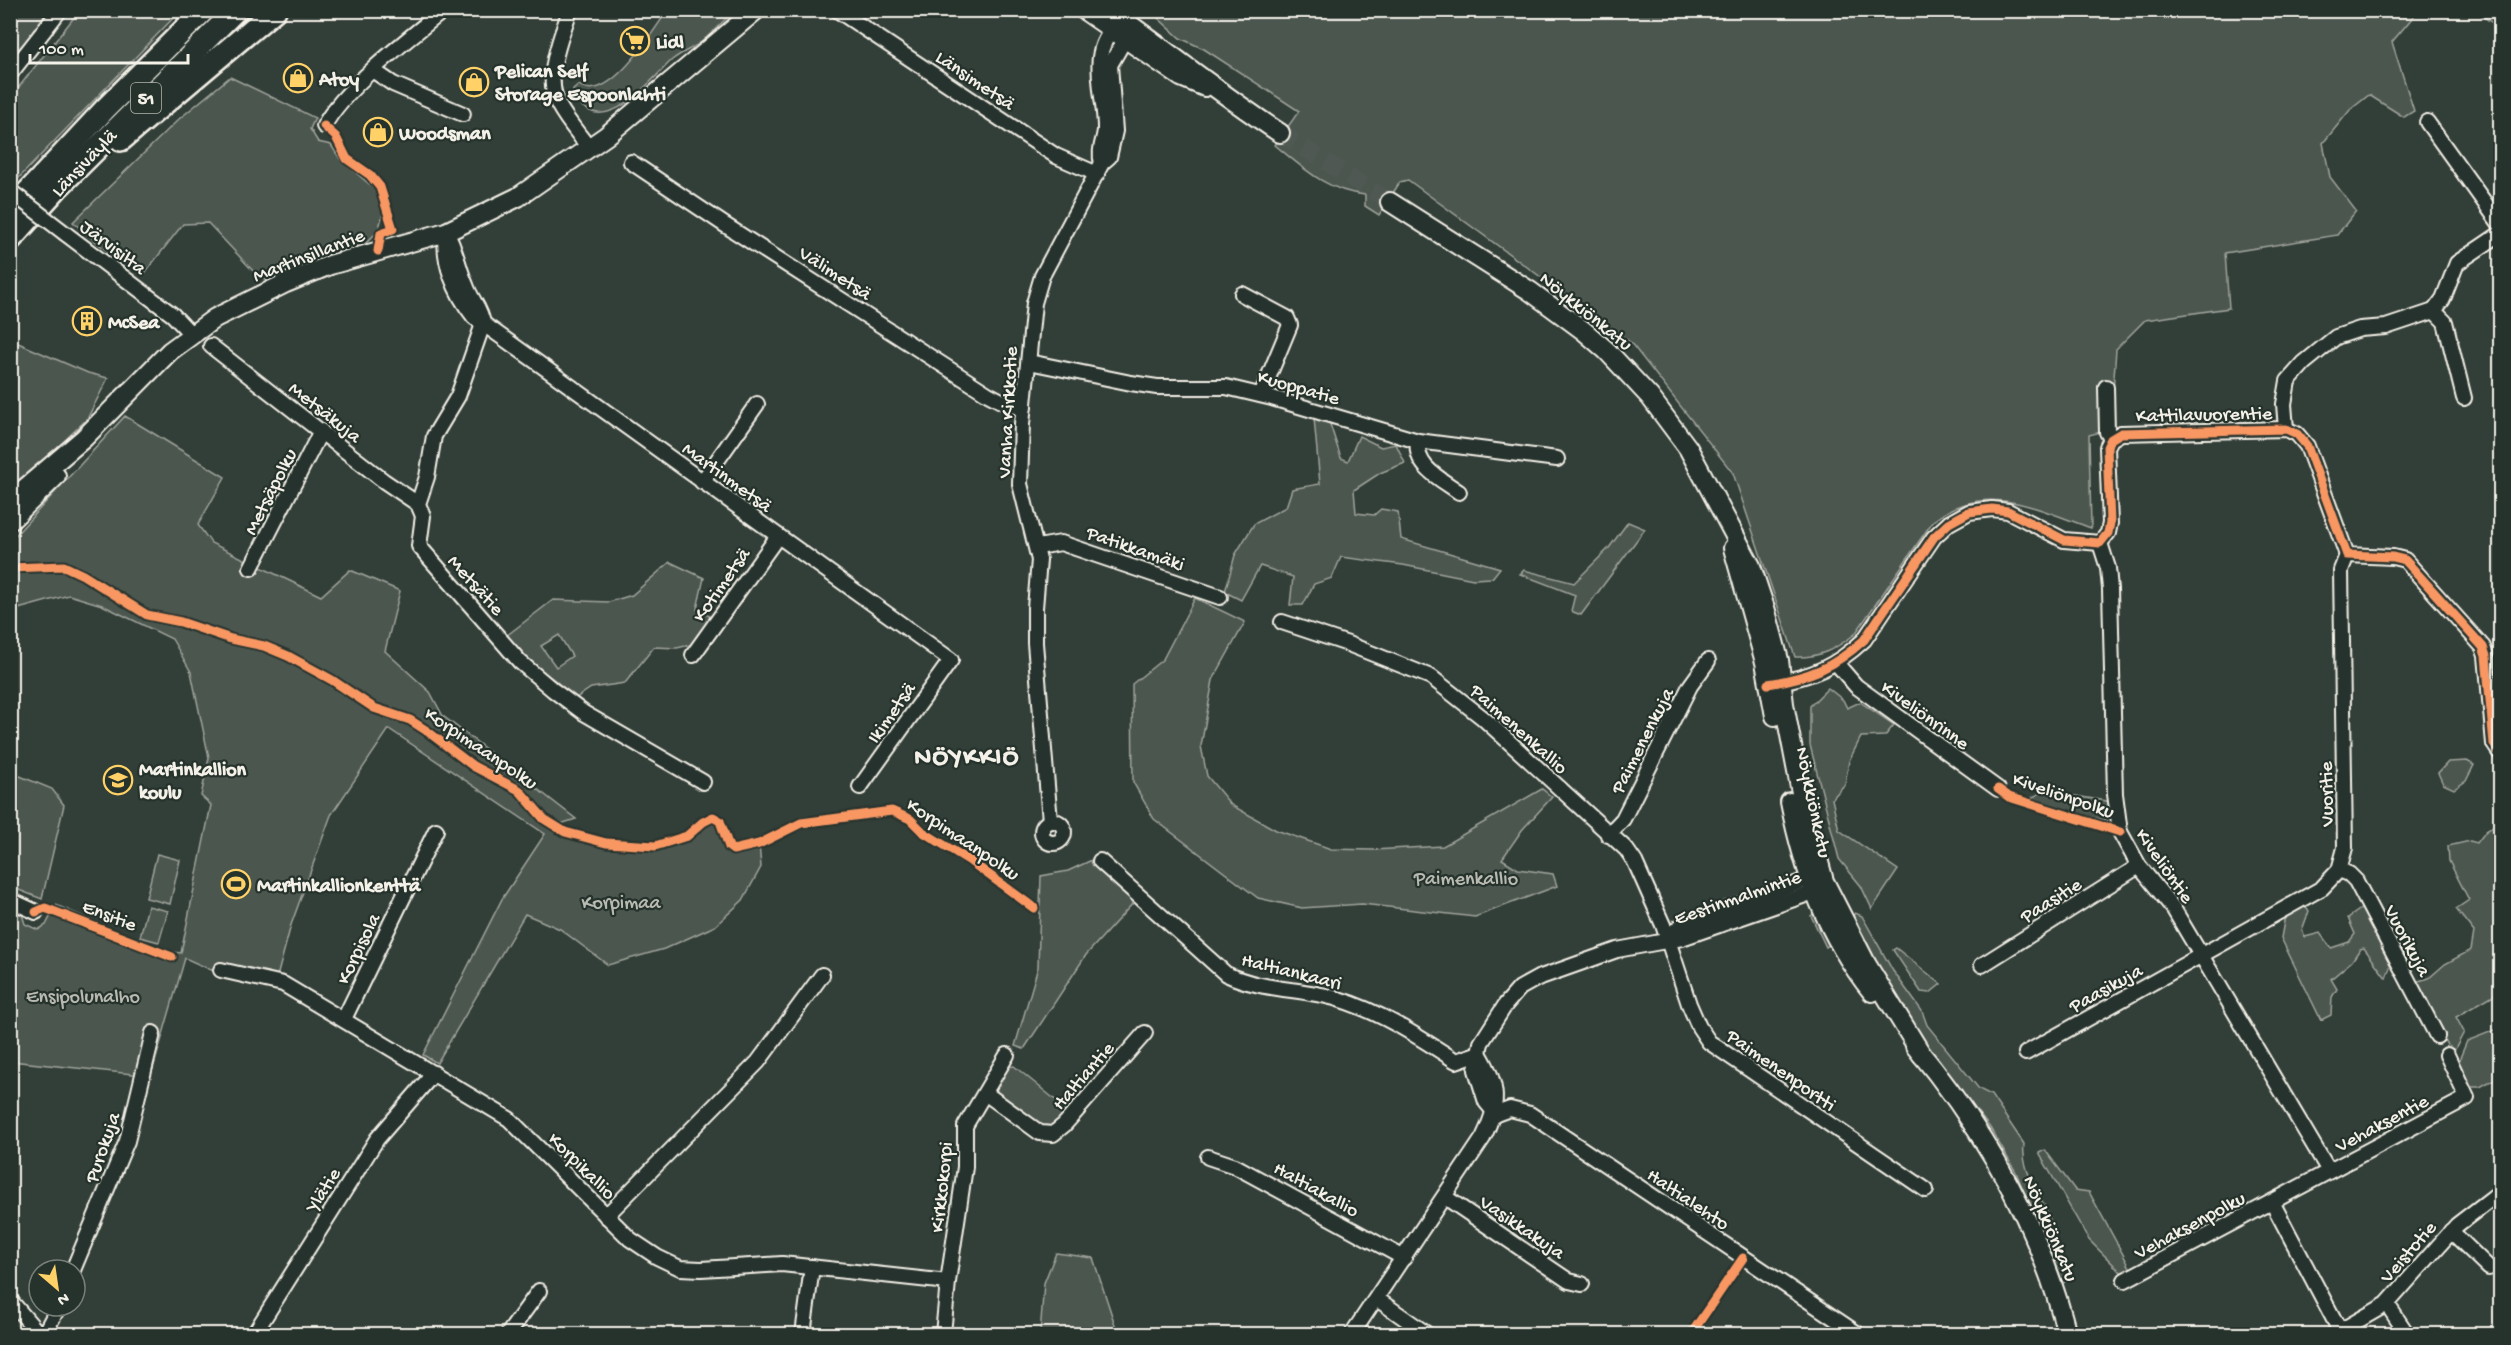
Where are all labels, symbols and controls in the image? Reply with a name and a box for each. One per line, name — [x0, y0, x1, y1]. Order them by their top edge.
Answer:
supermarket icon: Lidl — [619, 25, 651, 57]
scale bar — [30, 27, 188, 65]
place label: Lidl — [656, 33, 684, 56]
text: 100 m — [38, 40, 84, 61]
street label: Länsimetsä — [930, 47, 1019, 117]
shop icon: Atoy — [282, 62, 314, 94]
place label: Pelican Self Storage Espoonlahti — [494, 62, 666, 108]
shop icon: Pelican Self Storage Espoonlahti — [458, 66, 490, 98]
place label: Atoy — [318, 70, 359, 93]
road number: 51 — [131, 83, 161, 113]
shop icon: Woodsman — [362, 116, 394, 148]
place label: Woodsman — [398, 124, 491, 147]
street label: Länsiväylä — [48, 125, 124, 203]
street label: Järvisilta — [74, 216, 150, 282]
street label: Martinsillantie — [250, 225, 369, 289]
street label: Välimetsä — [793, 242, 876, 307]
street label: Nöykkiönkatu — [1534, 268, 1636, 358]
building icon: McSea — [71, 305, 103, 337]
place label: McSea — [108, 313, 160, 336]
street label: Vanha Kirkkotie — [995, 345, 1024, 480]
street label: Kuoppatie — [1254, 367, 1342, 412]
street label: Metsäkuja — [283, 378, 366, 450]
street label: Kattilavuorentie — [2136, 404, 2273, 429]
street label: Martinmetsä — [677, 439, 776, 520]
street label: Metsäpolku — [241, 445, 304, 540]
street label: Patikkamäki — [1082, 522, 1187, 578]
street label: Kotimetsä — [689, 544, 757, 627]
street label: Metsätie — [441, 551, 508, 622]
street label: Kiveliönrinne — [1875, 677, 1973, 757]
street label: Ikimetsä — [864, 678, 923, 749]
street label: Paimenenkallio — [1463, 680, 1571, 781]
street label: Paimenenkuja — [1607, 684, 1681, 799]
street label: Korpimaanpolku — [419, 704, 541, 797]
district label: NÖYKKIÖ — [914, 743, 1020, 774]
street label: Nöykkiönkatu — [1789, 745, 1835, 861]
place label: Martinkallion koulu — [139, 760, 247, 806]
street label: Vuoritie — [2316, 761, 2341, 828]
school or university icon: Martinkallion koulu — [102, 764, 134, 796]
street label: Kiveliönpolku — [2009, 769, 2117, 826]
street label: Korpimaanpolku — [901, 795, 1023, 888]
street label: Kiveliöntie — [2129, 825, 2198, 909]
street label: Eestinmalmintie — [1672, 867, 1805, 932]
sports icon: Martinkallionkenttä — [220, 868, 252, 900]
park label: Paimenkallio — [1413, 869, 1518, 892]
street label: Paasitie — [2016, 874, 2087, 930]
place label: Martinkallionkenttä — [257, 876, 421, 899]
park label: Korpimaa — [581, 893, 661, 916]
street label: Ensitie — [78, 896, 140, 938]
street label: Vuorikuja — [2377, 901, 2435, 982]
street label: Korpisola — [333, 910, 388, 989]
street label: Haltiankaari — [1239, 950, 1344, 997]
street label: Paasikuja — [2065, 960, 2148, 1020]
park label: Ensipolunalho — [26, 987, 140, 1010]
street label: Paimenenportti — [1720, 1025, 1839, 1118]
street label: Haltiantie — [1049, 1038, 1121, 1116]
street label: Vehaksentie — [2331, 1091, 2434, 1160]
street label: Purokuja — [81, 1109, 127, 1187]
street label: Korpikallio — [542, 1129, 619, 1206]
street label: Kirkkokorpi — [927, 1141, 960, 1234]
street label: Haltiakallio — [1269, 1158, 1362, 1224]
street label: Ylätie — [302, 1164, 348, 1219]
street label: Haltialehto — [1641, 1165, 1733, 1237]
street label: Nöykkiönkatu — [2016, 1173, 2082, 1286]
street label: Vehaksenpolku — [2130, 1188, 2251, 1266]
street label: Vasikkakuja — [1473, 1191, 1569, 1266]
street label: Veistotie — [2376, 1217, 2443, 1290]
north arrow — [27, 1258, 87, 1318]
text: N — [53, 1287, 72, 1309]

